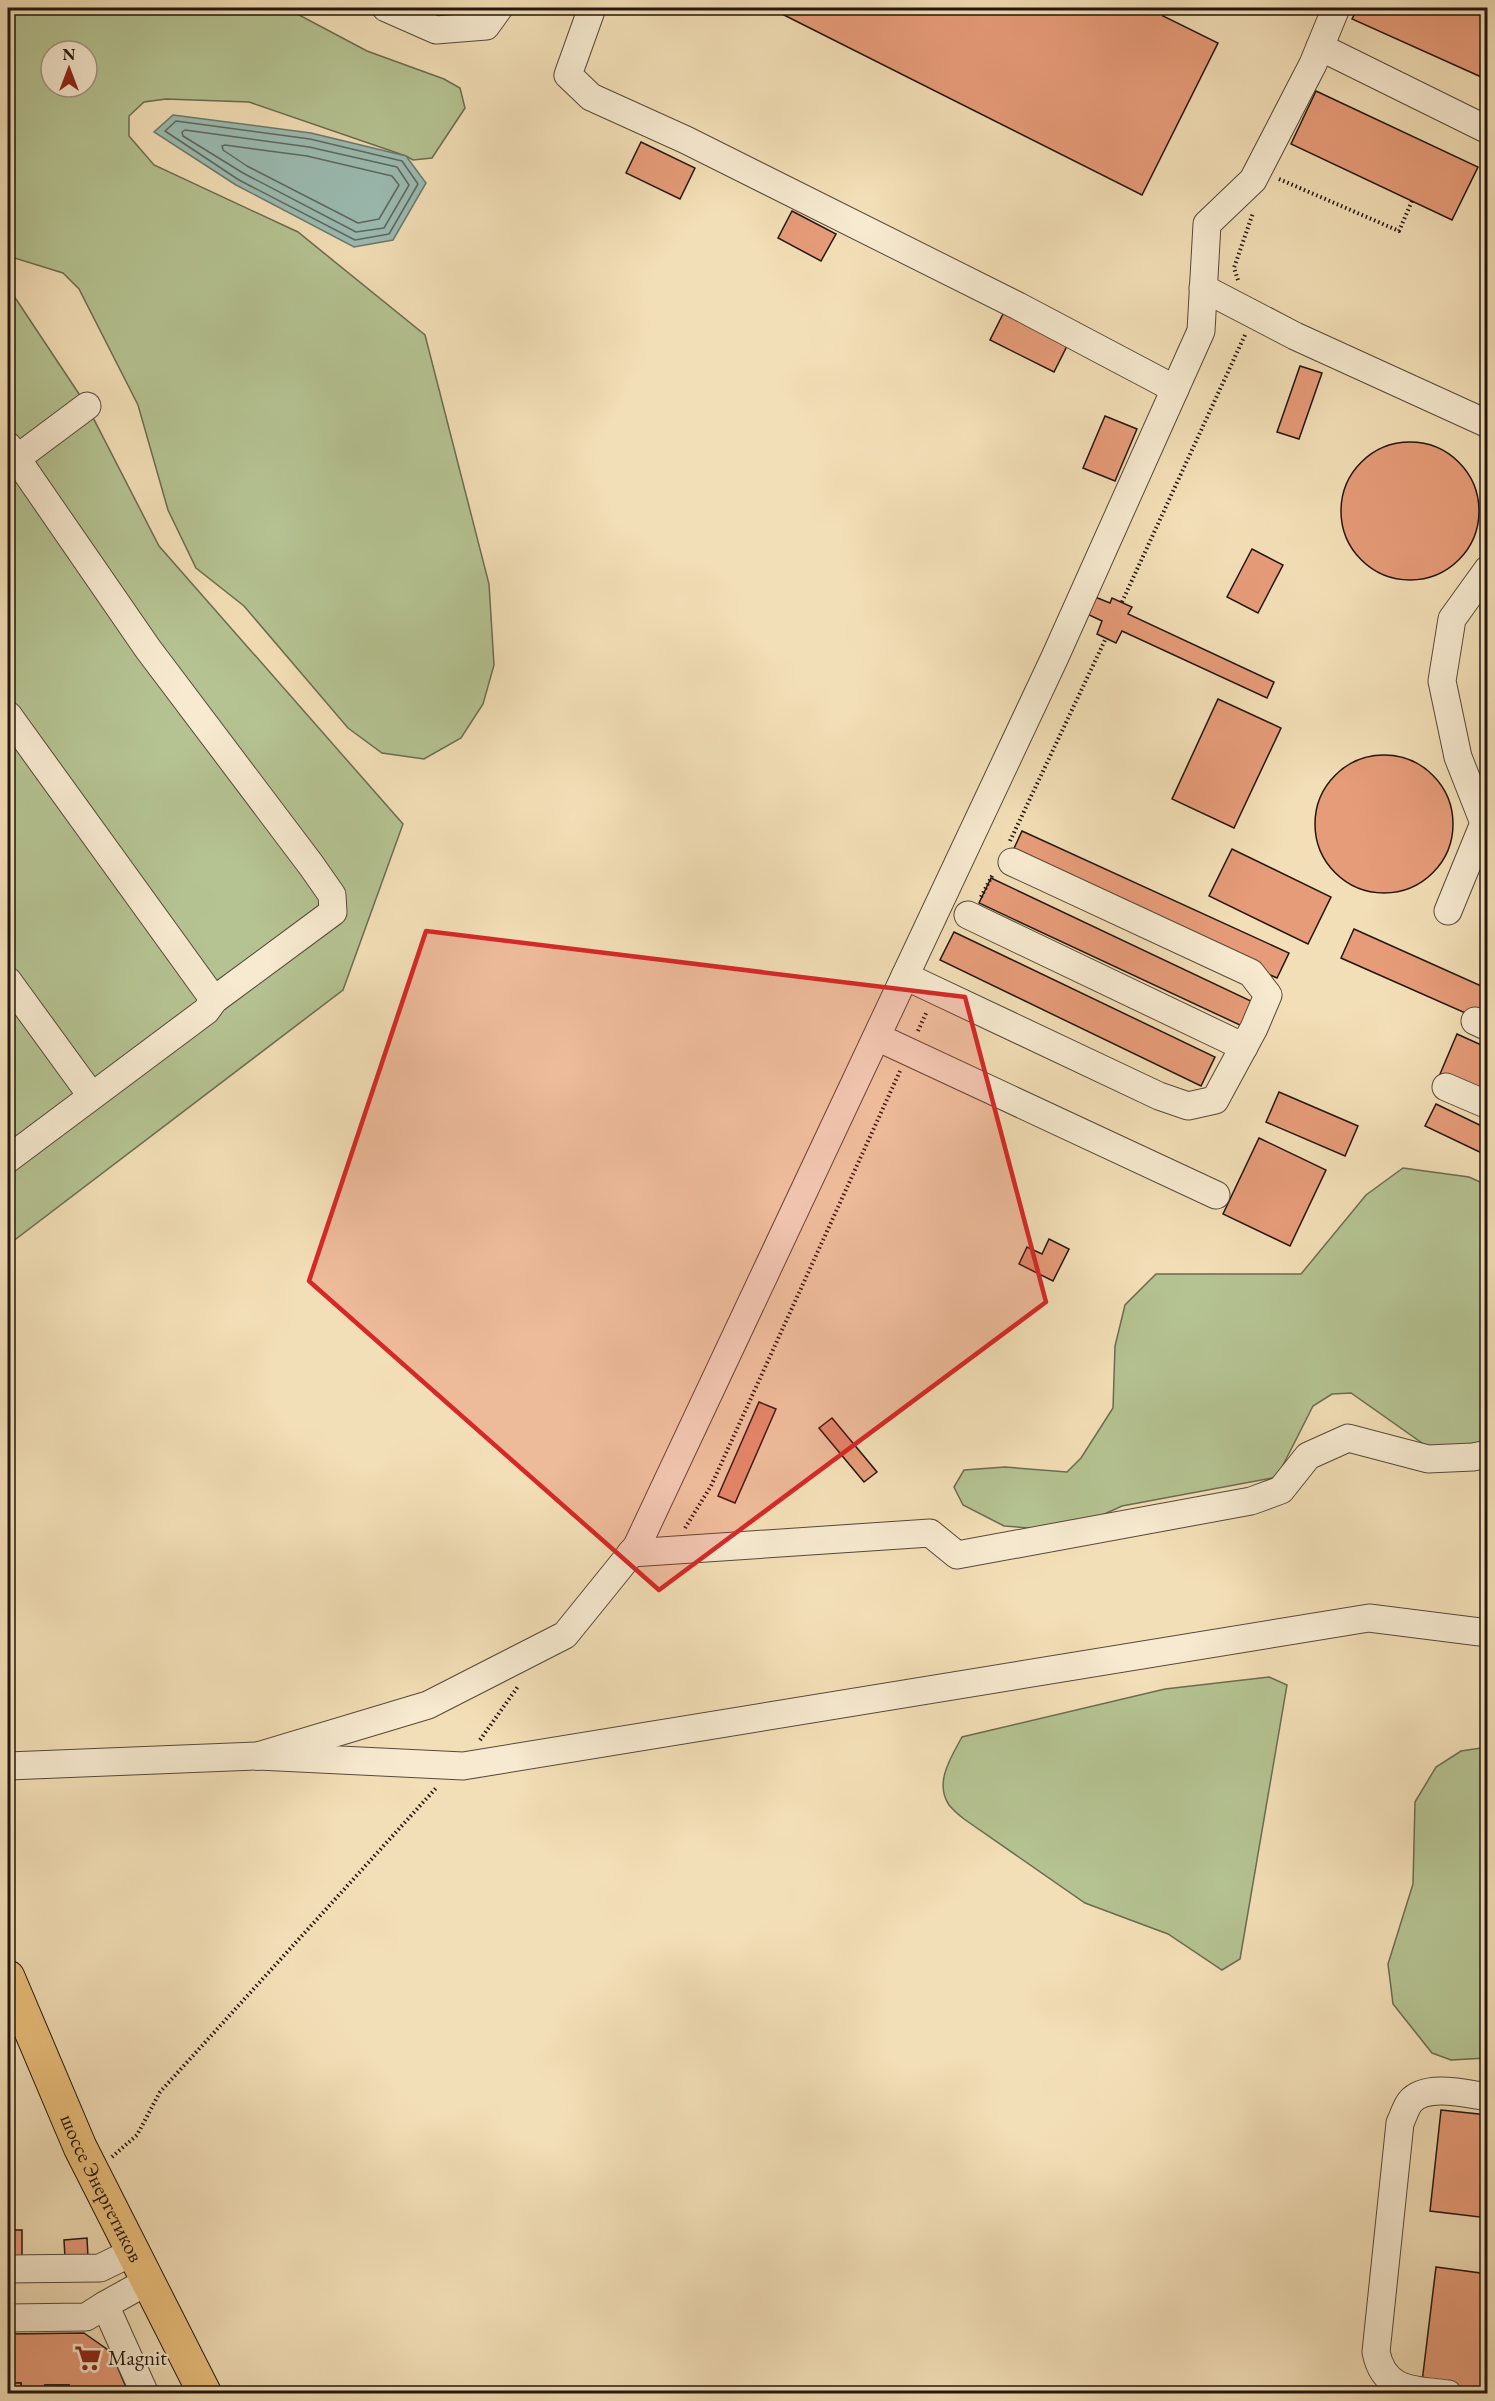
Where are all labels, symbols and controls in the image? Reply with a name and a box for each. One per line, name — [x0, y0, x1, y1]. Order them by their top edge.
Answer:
north arrow — [39, 39, 99, 99]
text: N — [63, 44, 76, 65]
street label: шоссе Энергетиков — [55, 2110, 150, 2266]
supermarket icon: Magnit — [73, 2343, 103, 2373]
place label: Magnit — [108, 2344, 167, 2371]

